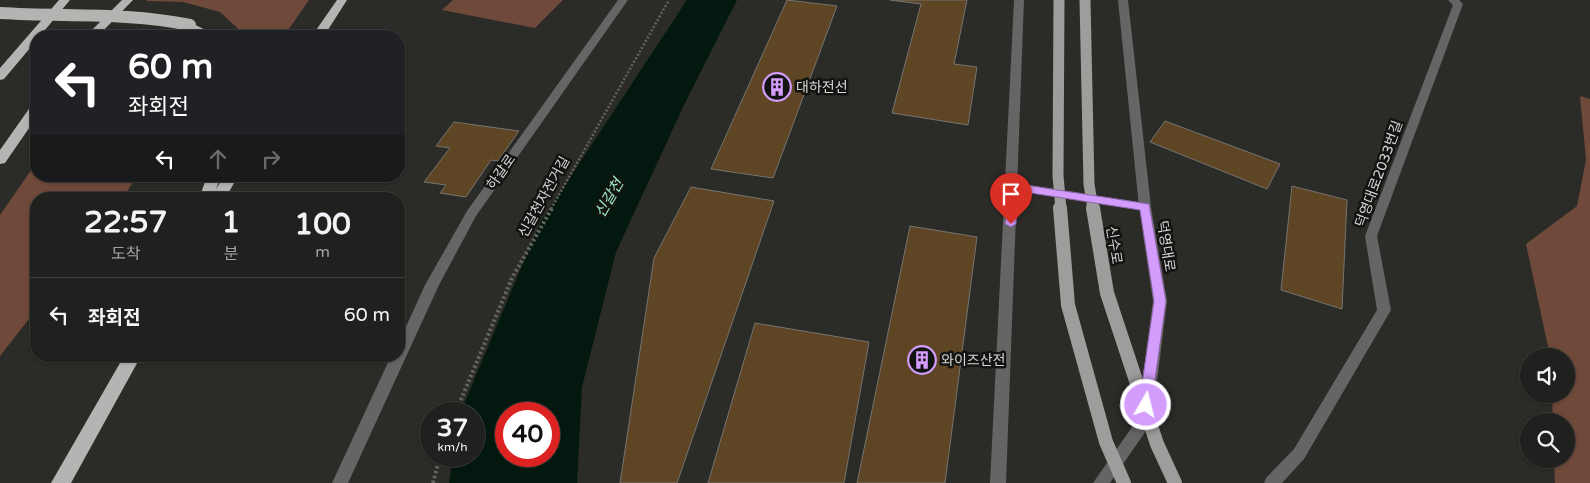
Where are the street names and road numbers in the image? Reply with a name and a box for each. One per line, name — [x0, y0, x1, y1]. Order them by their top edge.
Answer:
street label: 덕영대로2033번길 — [1352, 118, 1406, 230]
street label: 하갈로 — [483, 151, 519, 193]
street label: 신갈천자전거길 — [515, 153, 573, 241]
street label: 덕영대로 — [1154, 219, 1178, 273]
street label: 신수로 — [1103, 225, 1125, 266]

